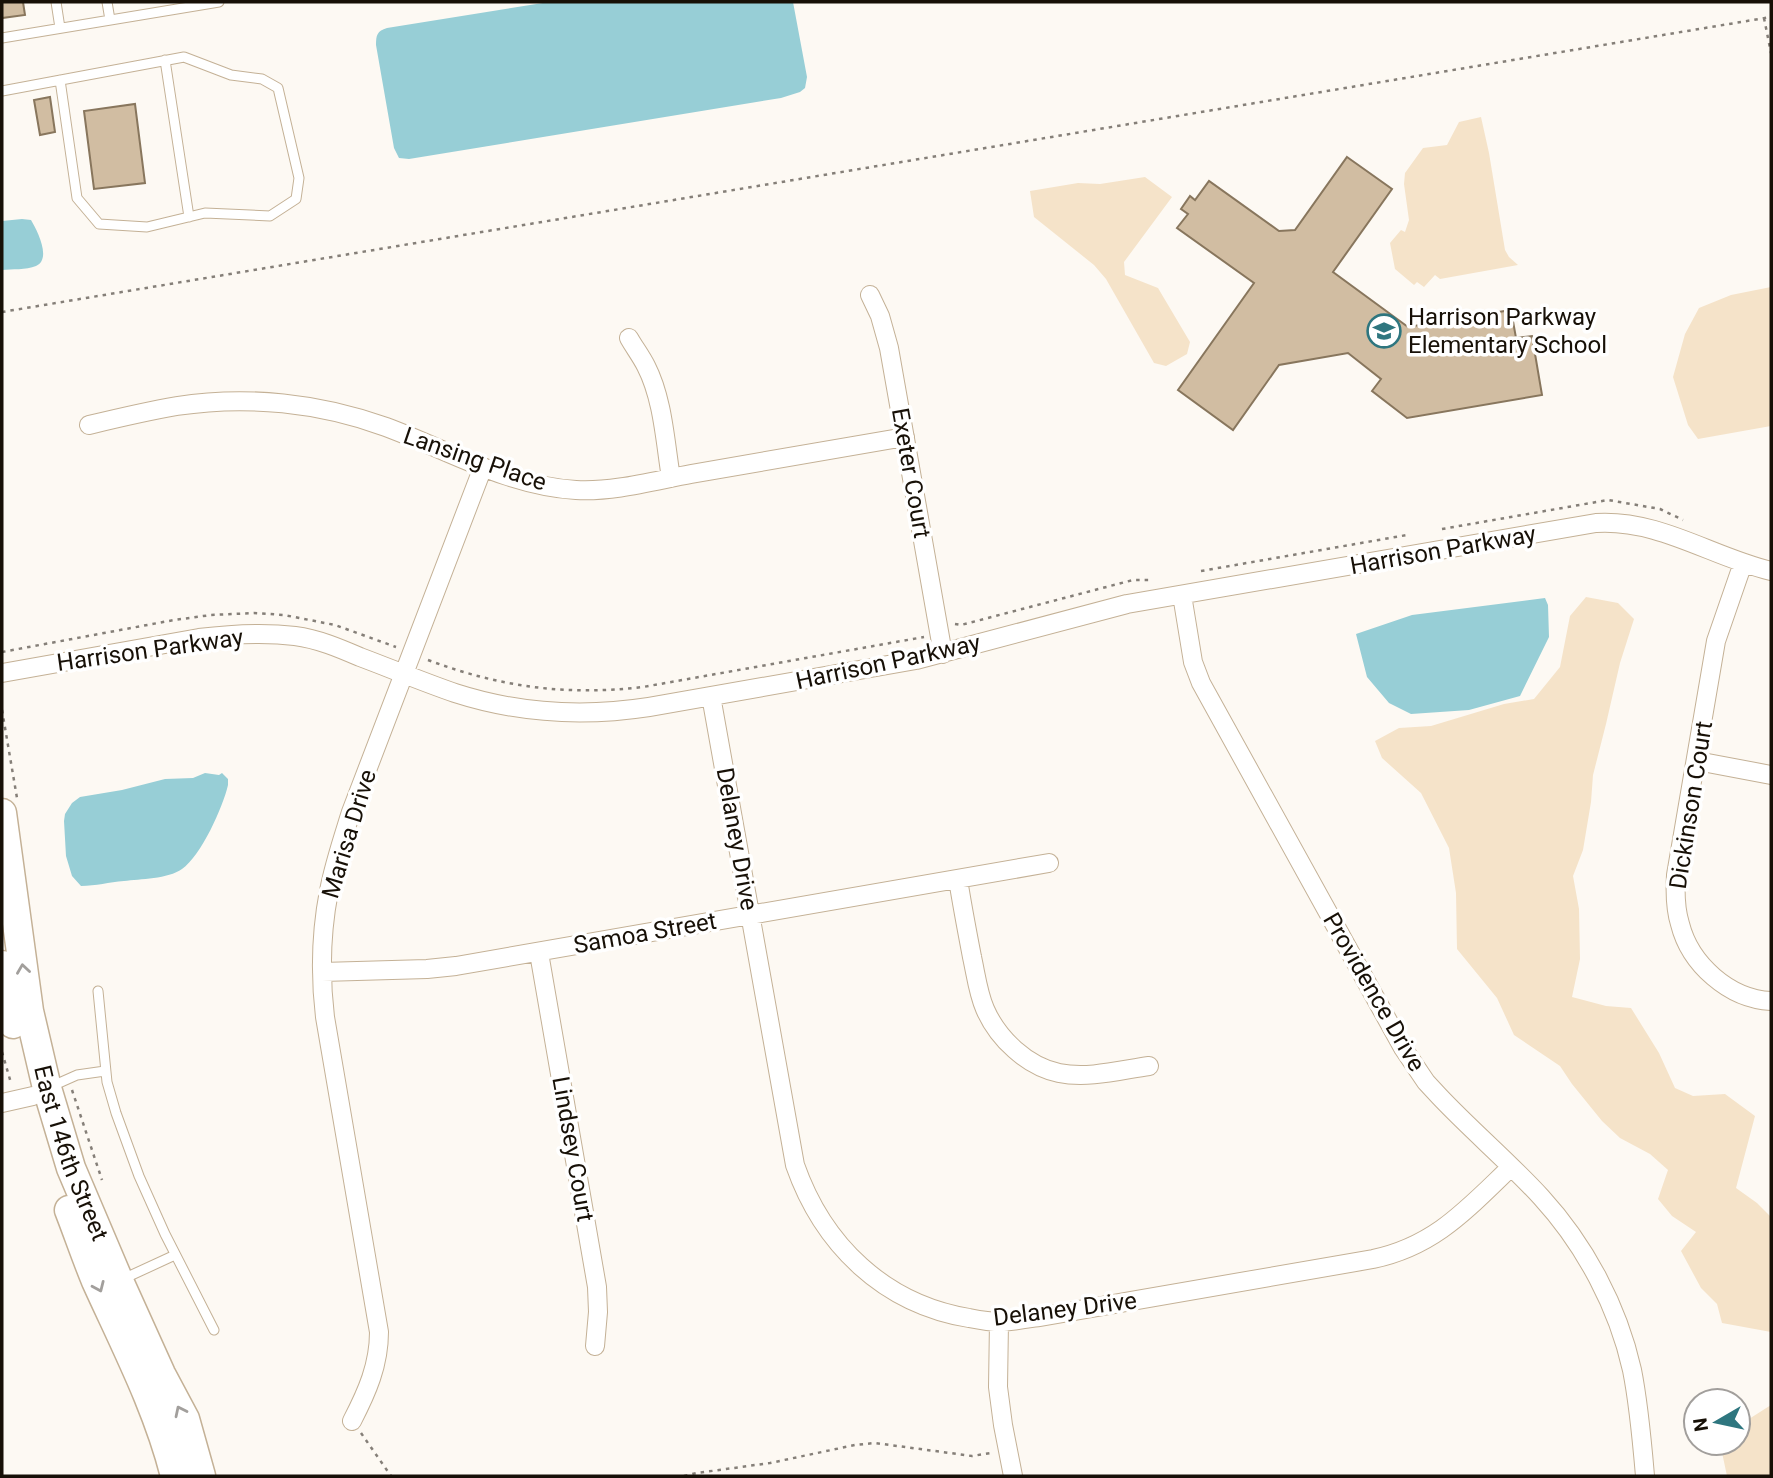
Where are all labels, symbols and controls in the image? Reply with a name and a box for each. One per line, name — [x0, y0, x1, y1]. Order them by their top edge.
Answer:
place label: Harrison Parkway Elementary School — [1408, 303, 1607, 359]
school or university icon: Harrison Parkway Elementary School — [1365, 312, 1403, 350]
street label: Exeter Court — [886, 406, 936, 540]
street label: Lansing Place — [400, 421, 550, 497]
street label: Harrison Parkway — [1348, 520, 1539, 580]
street label: Harrison Parkway — [55, 623, 246, 677]
street label: Harrison Parkway — [793, 629, 984, 695]
street label: Dickinson Court — [1664, 719, 1718, 891]
street label: Delaney Drive — [711, 765, 763, 913]
street label: Marisa Drive — [316, 766, 382, 902]
street label: Samoa Street — [571, 907, 719, 959]
street label: Providence Drive — [1317, 908, 1431, 1076]
one-way arrow — [16, 963, 31, 974]
street label: East 146th Street — [28, 1063, 114, 1245]
street label: Lindsey Court — [546, 1074, 600, 1224]
one-way arrow — [91, 1280, 105, 1292]
street label: Delaney Drive — [992, 1286, 1138, 1332]
north arrow — [1682, 1387, 1752, 1457]
one-way arrow — [175, 1406, 189, 1419]
text: N — [1688, 1416, 1713, 1433]

